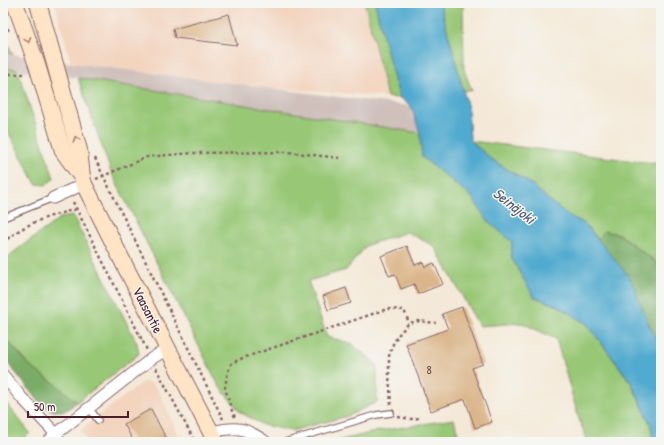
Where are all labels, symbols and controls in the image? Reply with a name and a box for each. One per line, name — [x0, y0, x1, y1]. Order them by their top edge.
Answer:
one-way arrow — [23, 36, 32, 43]
one-way arrow — [72, 136, 81, 143]
water label: Seinäjoki — [489, 183, 541, 230]
street label: Vaasantie — [129, 283, 168, 337]
house number: 8 — [426, 361, 432, 378]
scale bar — [28, 393, 128, 419]
text: 50 m — [34, 398, 55, 415]

